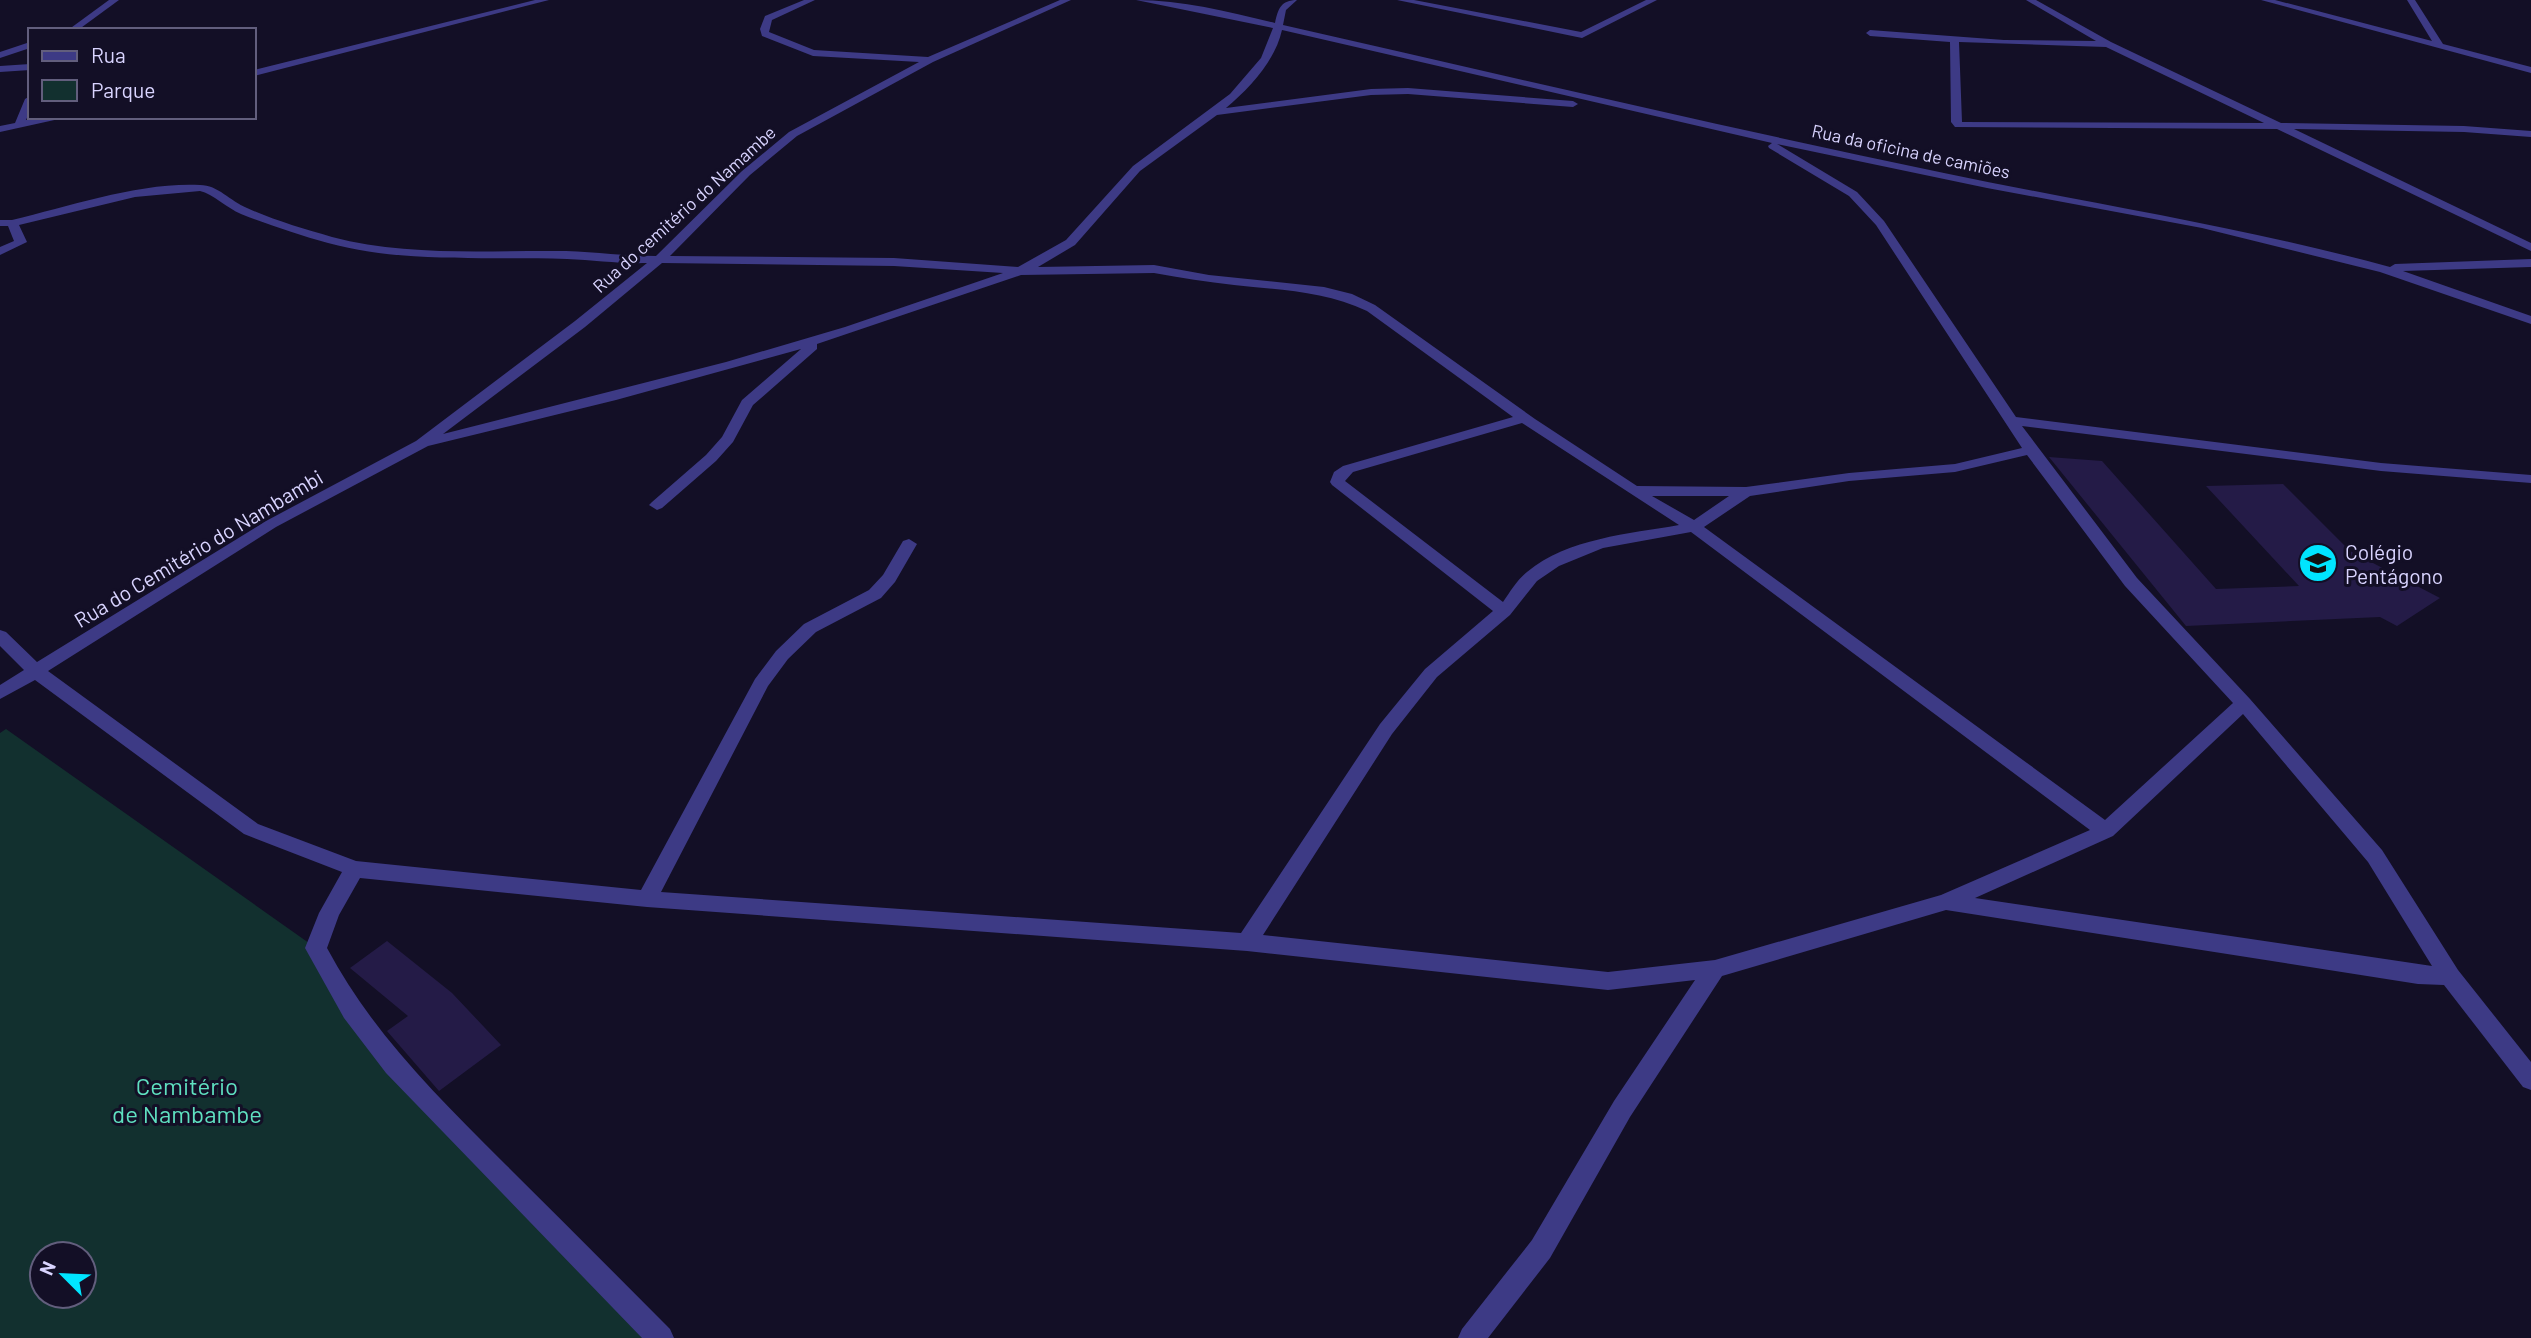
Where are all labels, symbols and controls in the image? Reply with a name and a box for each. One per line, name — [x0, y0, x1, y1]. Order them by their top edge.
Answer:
legend — [28, 28, 256, 119]
text: Rua — [91, 42, 126, 67]
text: Parque — [91, 77, 156, 102]
street label: Rua da oficina de camiões — [1810, 119, 2012, 183]
street label: Rua do cemitério do Namambe — [588, 121, 780, 297]
street label: Rua do Cemitério do Nambambi — [69, 464, 327, 632]
place label: Colégio Pentágono — [2345, 539, 2443, 588]
school or university icon: Colégio Pentágono — [2297, 542, 2339, 584]
park label: Cemitério de Nambambe — [112, 1071, 262, 1128]
north arrow — [28, 1240, 98, 1310]
text: N — [34, 1257, 60, 1278]

